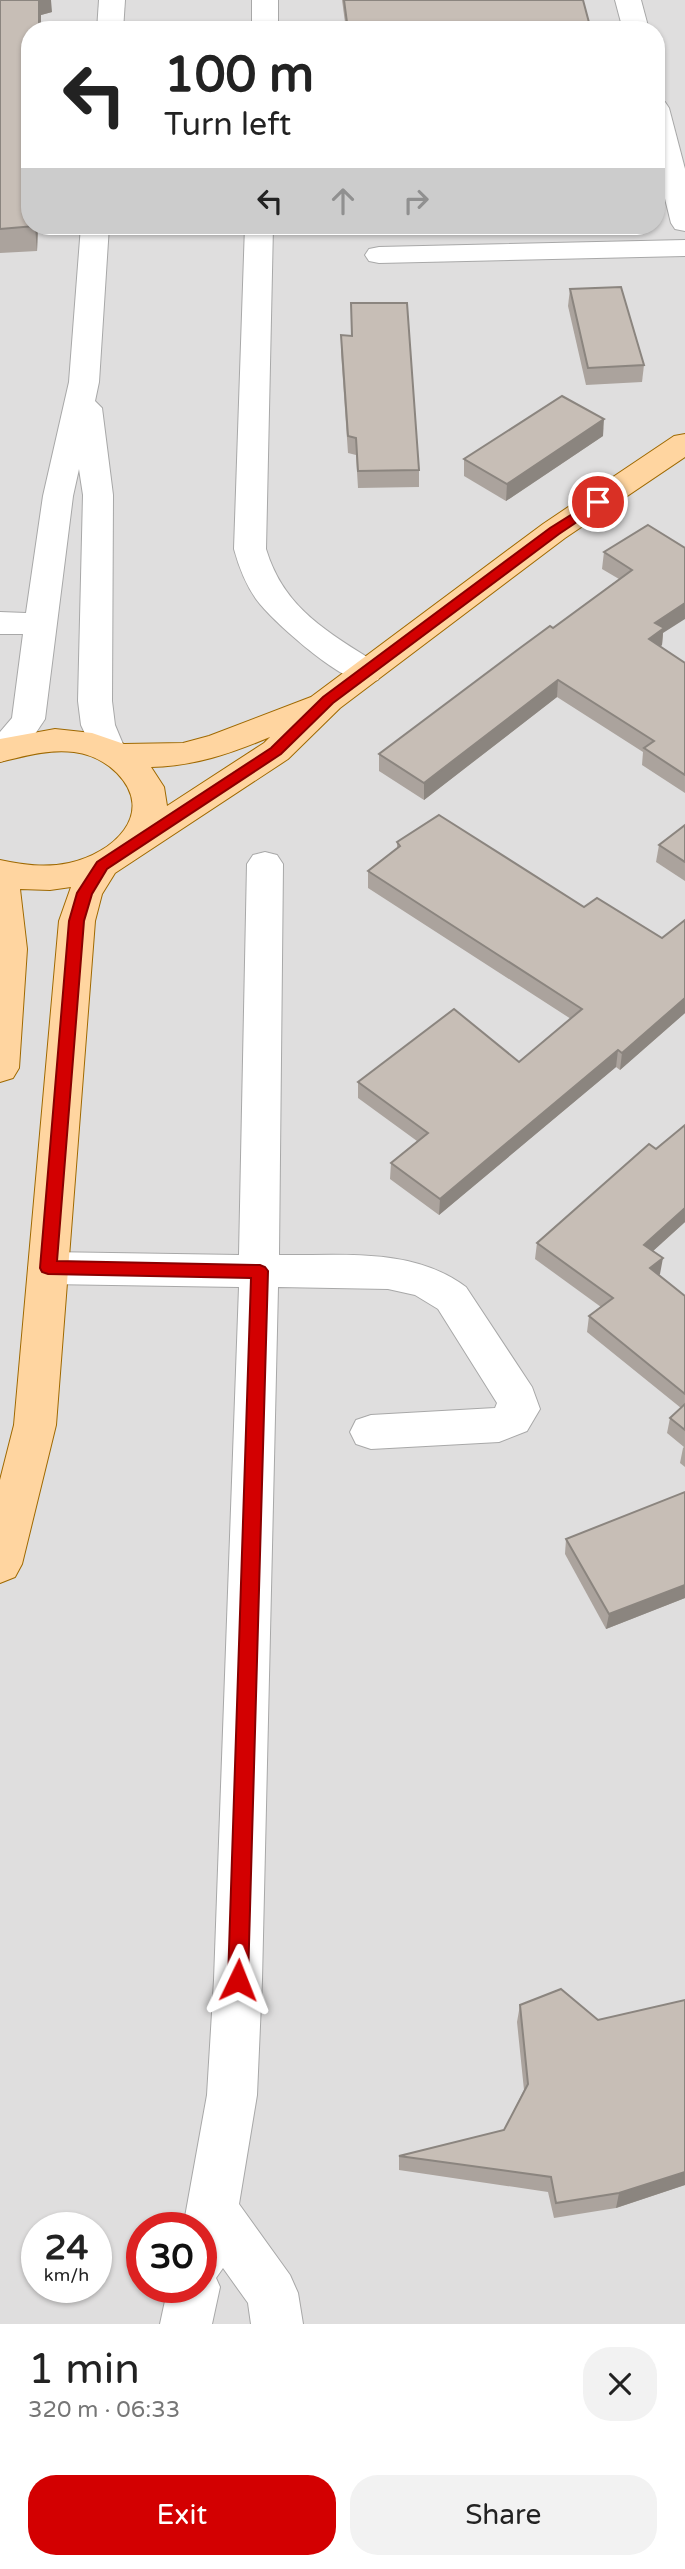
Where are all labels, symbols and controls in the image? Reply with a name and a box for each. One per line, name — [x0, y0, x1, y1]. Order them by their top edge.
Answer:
text: 100 m — [164, 46, 314, 105]
icon: left — [49, 49, 140, 140]
text: Turn left — [164, 106, 291, 144]
icon: left — [251, 182, 289, 220]
icon: ahead — [324, 182, 362, 220]
icon: right — [397, 182, 435, 220]
pin — [568, 472, 628, 532]
icon: arrive — [579, 483, 617, 521]
position arrow — [201, 1943, 275, 2017]
speed limit sign: 30 — [126, 2212, 217, 2303]
text: 24 — [45, 2227, 88, 2269]
text: km/h — [44, 2264, 89, 2286]
text: 1 min — [28, 2344, 140, 2395]
button: close — [583, 2347, 657, 2421]
text: 320 m · 06:33 — [28, 2396, 180, 2424]
button: Exit — [28, 2475, 336, 2555]
button: Share — [350, 2475, 657, 2555]

